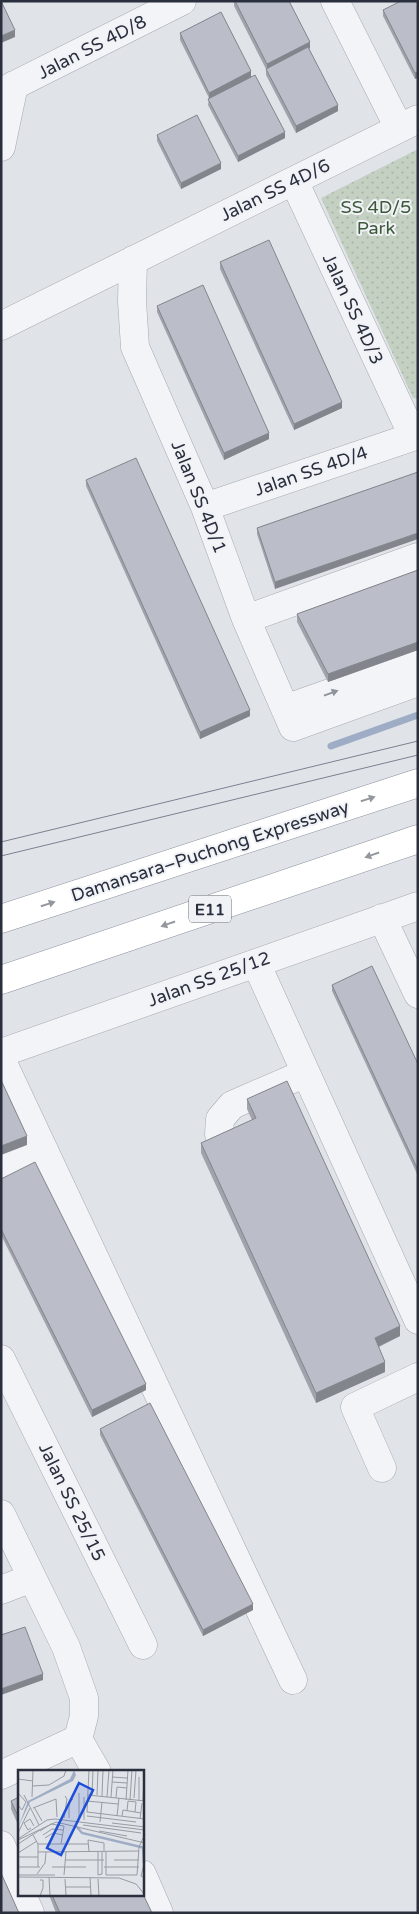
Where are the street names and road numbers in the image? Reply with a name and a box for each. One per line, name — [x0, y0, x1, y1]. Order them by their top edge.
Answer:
street label: Jalan SS 4D/8 — [34, 10, 150, 84]
street label: Jalan SS 4D/6 — [216, 154, 334, 226]
street label: Jalan SS 4D/3 — [318, 250, 388, 368]
street label: Jalan SS 4D/1 — [166, 437, 232, 557]
street label: Jalan SS 4D/4 — [251, 441, 371, 501]
street label: Damansara–Puchong Expressway — [68, 795, 352, 906]
road number: E11 — [189, 896, 231, 922]
street label: Jalan SS 25/12 — [145, 947, 273, 1011]
street label: Jalan SS 25/15 — [34, 1439, 110, 1565]

